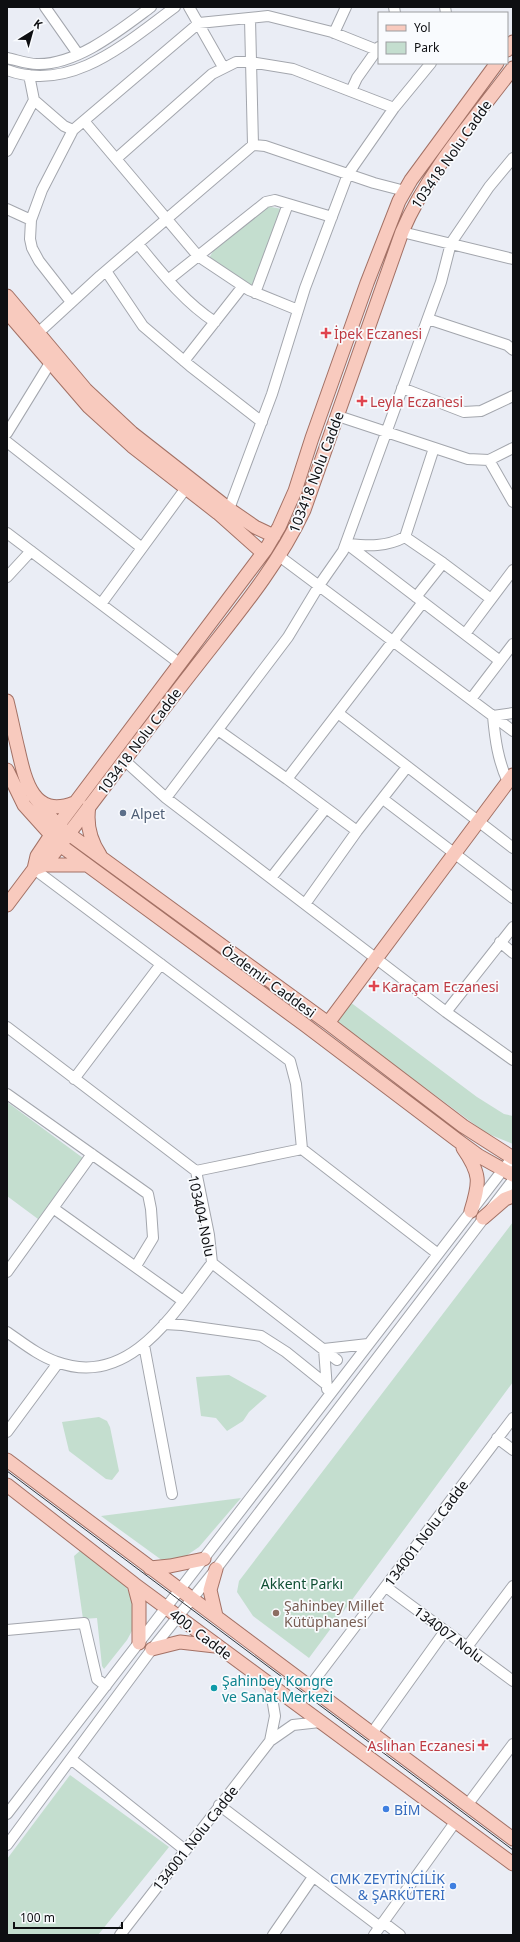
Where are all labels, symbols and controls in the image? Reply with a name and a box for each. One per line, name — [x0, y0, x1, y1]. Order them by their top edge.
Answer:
north arrow — [12, 12, 52, 52]
legend — [378, 12, 508, 64]
text: K — [31, 15, 46, 32]
text: Yol — [414, 19, 431, 36]
text: Park — [414, 39, 440, 56]
street label: 103418 Nolu Cadde — [406, 96, 496, 212]
place label: İpek Eczanesi — [334, 324, 422, 343]
marker: İpek Eczanesi — [321, 328, 331, 338]
place label: Leyla Eczanesi — [370, 392, 463, 411]
marker: Leyla Eczanesi — [357, 396, 367, 406]
street label: 103418 Nolu Cadde — [284, 409, 348, 535]
street label: 103418 Nolu Cadde — [93, 684, 185, 798]
place label: Alpet — [131, 804, 165, 823]
marker: Alpet — [118, 808, 128, 818]
street label: Özdemir Caddesi — [218, 940, 320, 1022]
place label: Karaçam Eczanesi — [382, 977, 499, 996]
marker: Karaçam Eczanesi — [369, 981, 379, 991]
street label: 103404 Nolu — [184, 1173, 220, 1259]
street label: 134001 Nolu Cadde — [380, 1476, 472, 1590]
park label: Akkent Parkı — [261, 1574, 343, 1593]
place label: Şahinbey Millet Kütüphanesi — [284, 1596, 384, 1631]
street label: 134007 Nolu — [410, 1601, 488, 1667]
street label: 400. Cadde — [166, 1604, 236, 1664]
marker: Şahinbey Millet Kütüphanesi — [271, 1608, 281, 1618]
place label: Şahinbey Kongre ve Sanat Merkezi — [222, 1671, 333, 1706]
marker: Şahinbey Kongre ve Sanat Merkezi — [209, 1683, 219, 1693]
place label: Aslıhan Eczanesi — [368, 1736, 475, 1755]
marker: Aslıhan Eczanesi — [478, 1740, 488, 1750]
street label: 134001 Nolu Cadde — [148, 1781, 242, 1894]
place label: BİM — [394, 1800, 421, 1819]
marker: BİM — [381, 1804, 391, 1814]
place label: CMK ZEYTİNCİLİK & ŞARKÜTERİ — [330, 1869, 445, 1904]
marker: CMK ZEYTİNCİLİK & ŞARKÜTERİ — [448, 1881, 458, 1891]
scale bar — [14, 1904, 122, 1930]
text: 100 m — [20, 1909, 55, 1926]

